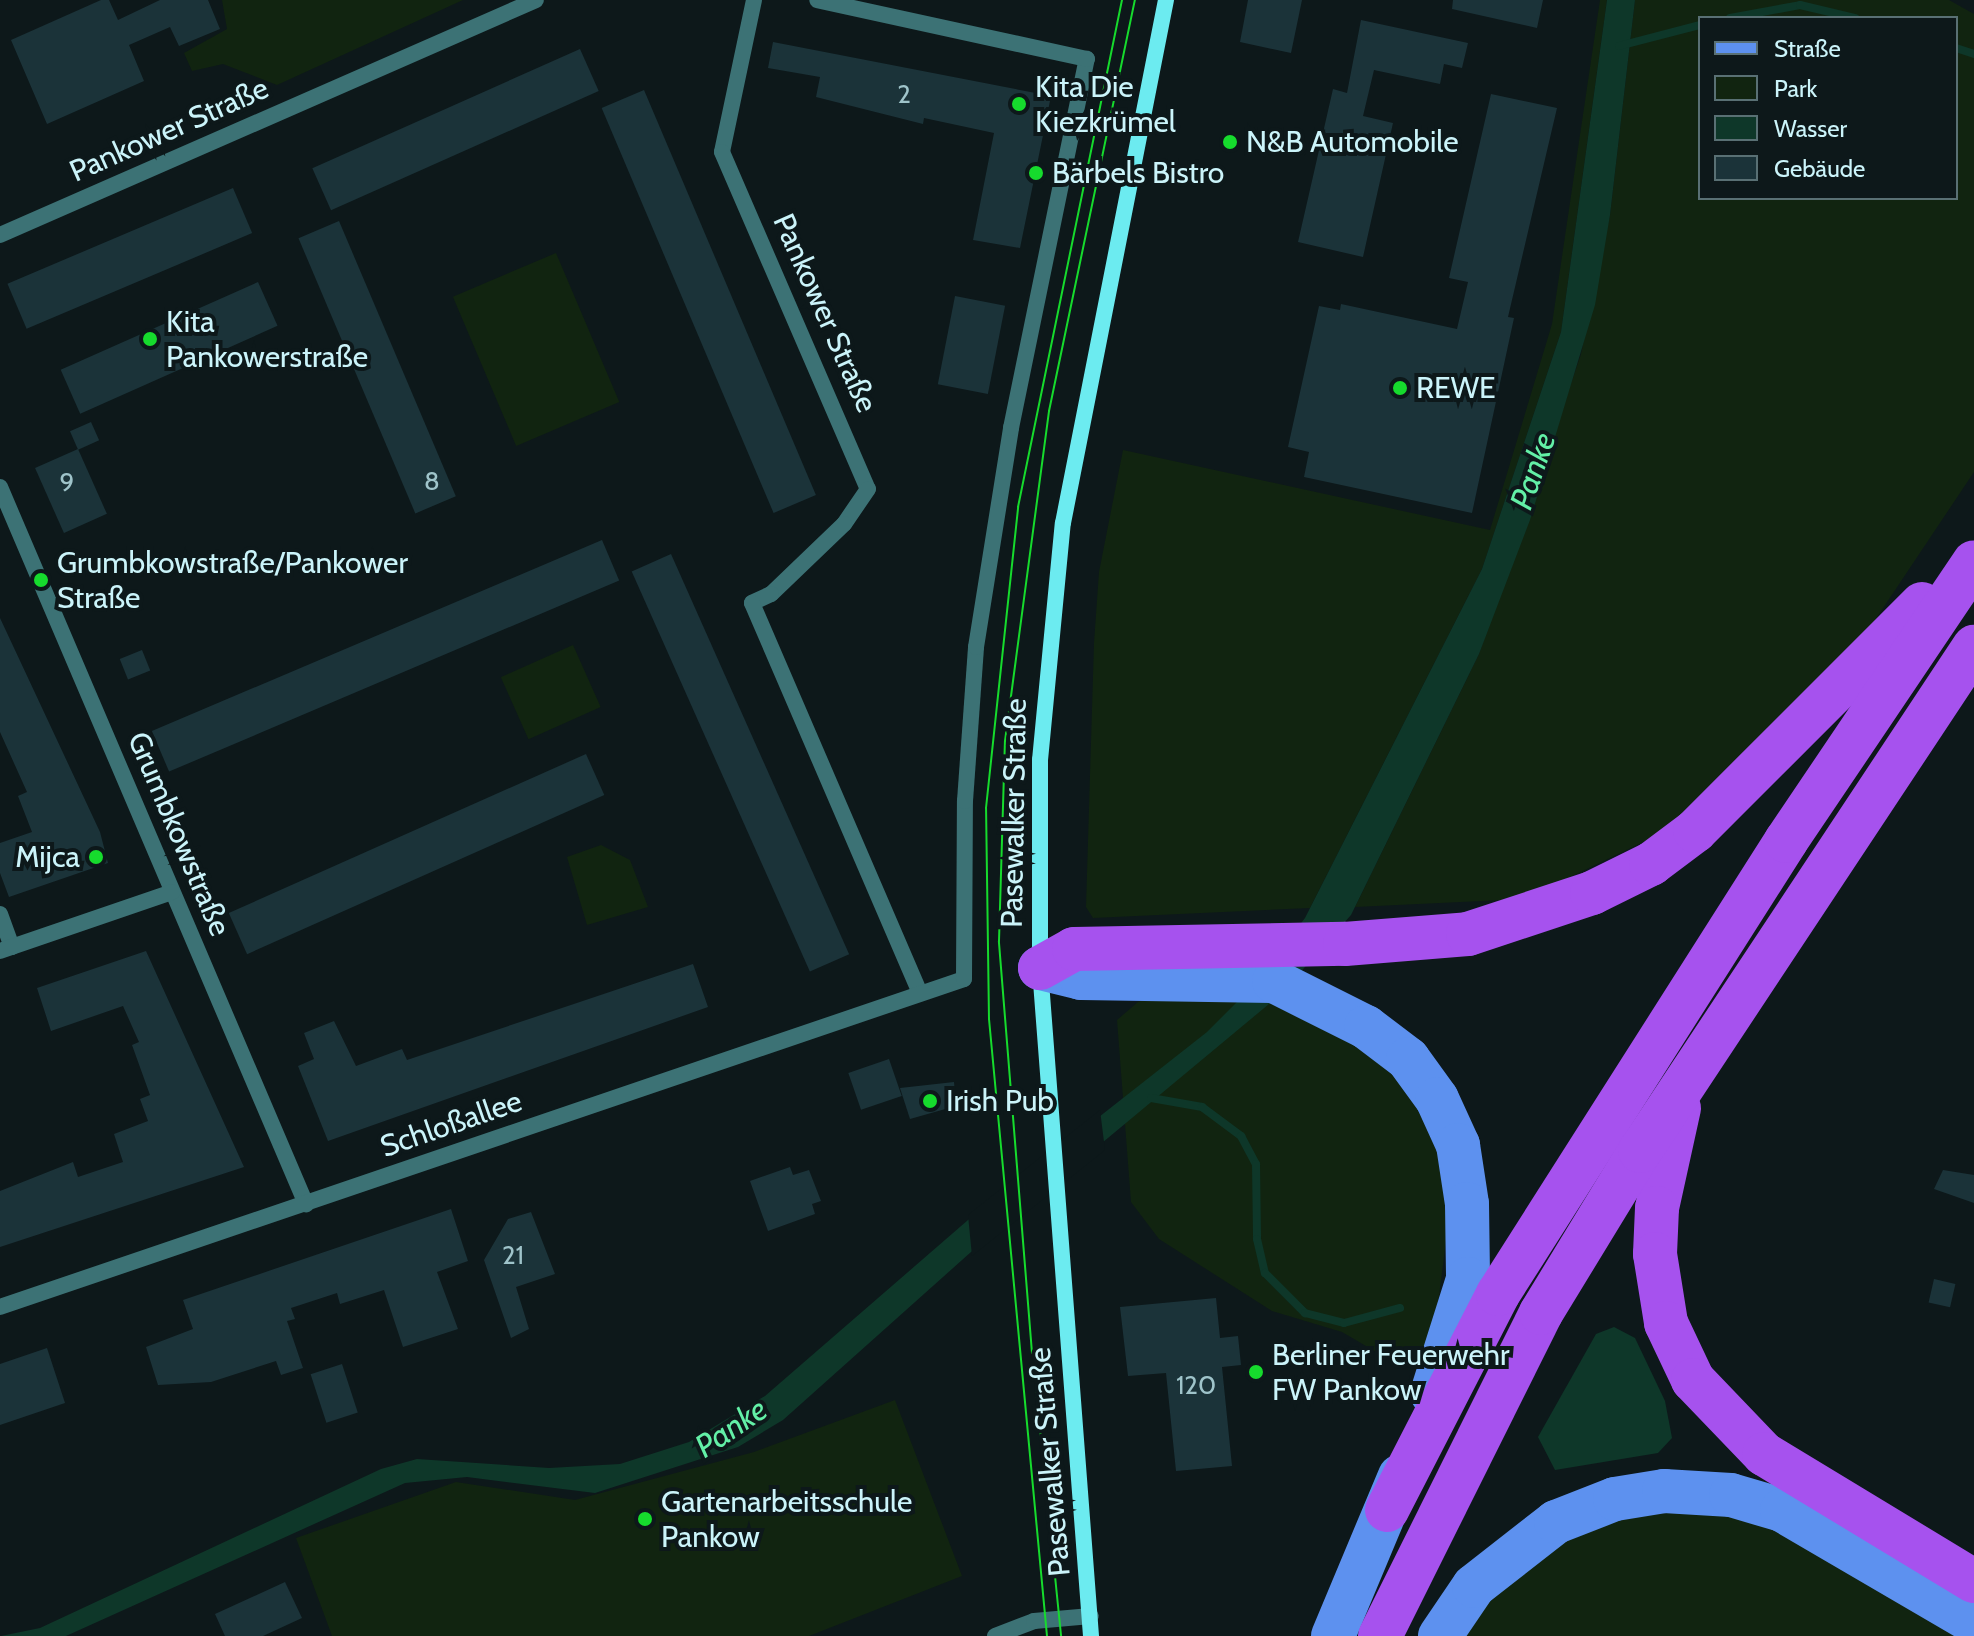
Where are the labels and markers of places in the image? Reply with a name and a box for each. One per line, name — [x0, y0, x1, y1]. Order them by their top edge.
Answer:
place label: Kita Die Kiezkrümel — [1035, 69, 1176, 140]
marker: Kita Die Kiezkrümel — [1010, 95, 1028, 113]
place label: N&B Automobile — [1246, 124, 1459, 160]
marker: N&B Automobile — [1221, 133, 1239, 151]
place label: Bärbels Bistro — [1052, 155, 1224, 191]
marker: Bärbels Bistro — [1027, 164, 1045, 182]
place label: Kita Pankowerstraße — [166, 304, 368, 374]
marker: Kita Pankowerstraße — [141, 330, 159, 348]
place label: REWE — [1416, 370, 1496, 406]
marker: REWE — [1391, 379, 1409, 397]
place label: Grumbkowstraße/Pankower Straße — [57, 545, 408, 616]
marker: Grumbkowstraße/Pankower Straße — [32, 571, 50, 589]
place label: Mijca — [15, 839, 80, 875]
marker: Mijca — [87, 848, 105, 866]
place label: Irish Pub — [946, 1083, 1054, 1119]
marker: Irish Pub — [921, 1092, 939, 1110]
place label: Berliner Feuerwehr FW Pankow — [1272, 1337, 1510, 1408]
marker: Berliner Feuerwehr FW Pankow — [1247, 1363, 1265, 1381]
place label: Gartenarbeitsschule Pankow — [661, 1484, 912, 1554]
marker: Gartenarbeitsschule Pankow — [636, 1510, 654, 1528]

